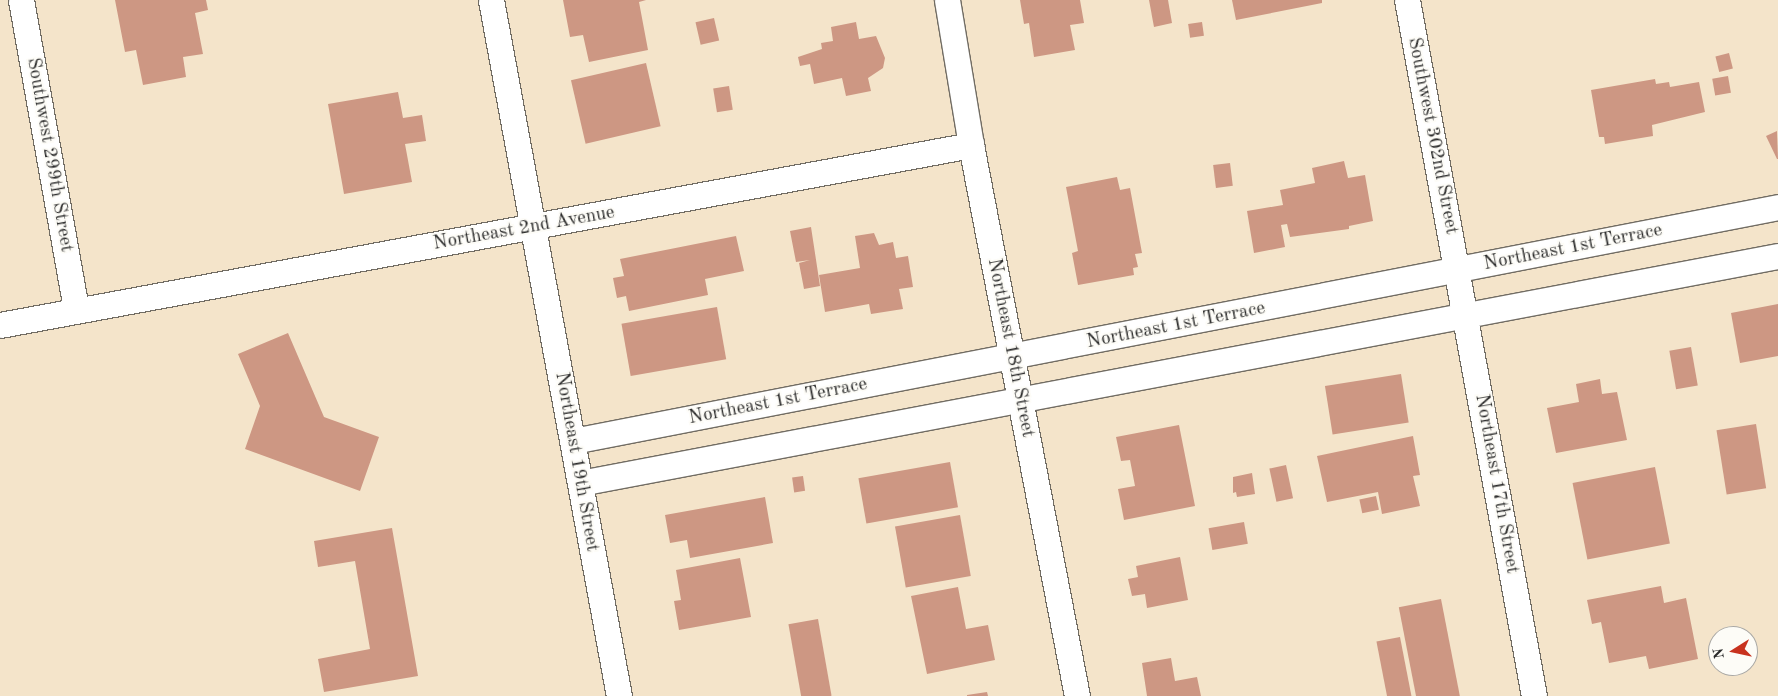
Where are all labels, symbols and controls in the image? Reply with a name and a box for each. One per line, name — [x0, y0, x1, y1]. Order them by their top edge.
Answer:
street label: Southwest 302nd Street — [1402, 36, 1462, 236]
street label: Southwest 299th Street — [21, 56, 77, 254]
street label: Northeast 2nd Avenue — [431, 202, 617, 256]
street label: Northeast 1st Terrace — [1482, 220, 1664, 276]
street label: Northeast 18th Street — [981, 257, 1039, 439]
street label: Northeast 1st Terrace — [1085, 298, 1267, 354]
street label: Northeast 19th Street — [549, 370, 603, 554]
street label: Northeast 1st Terrace — [687, 374, 869, 430]
street label: Northeast 17th Street — [1469, 392, 1523, 576]
north arrow — [1708, 626, 1758, 676]
text: N — [1711, 647, 1727, 660]

